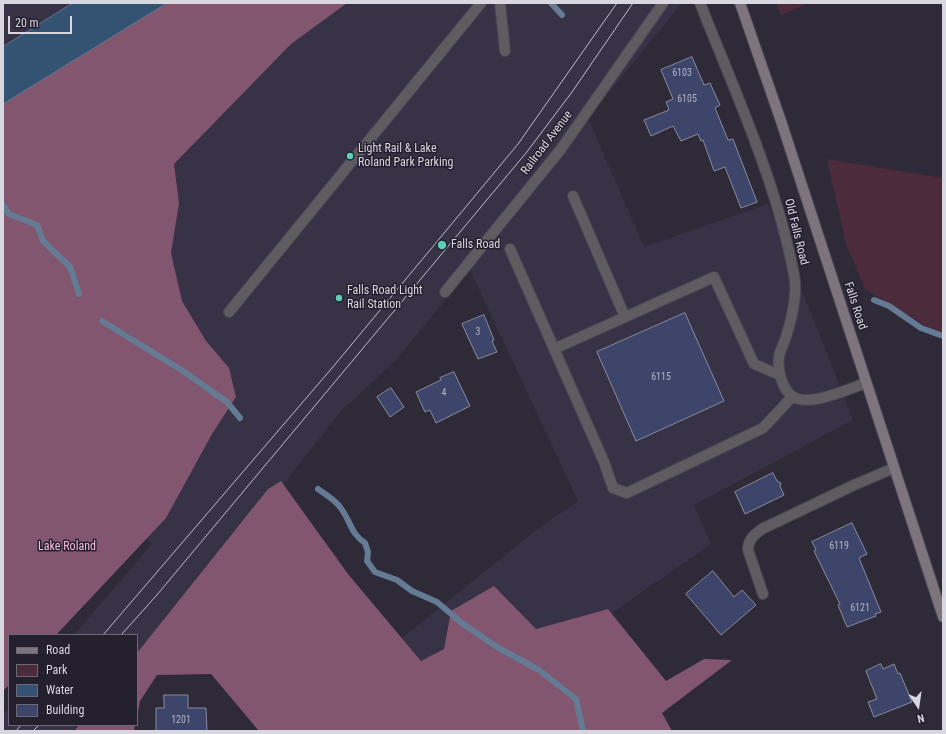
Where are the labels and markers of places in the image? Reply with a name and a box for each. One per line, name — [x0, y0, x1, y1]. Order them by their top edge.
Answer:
place label: Light Rail & Lake Roland Park Parking — [358, 142, 453, 170]
marker: Light Rail & Lake Roland Park Parking — [345, 151, 355, 161]
place label: Falls Road — [451, 238, 500, 252]
marker: Falls Road — [436, 239, 448, 251]
place label: Falls Road Light Rail Station — [347, 284, 423, 312]
marker: Falls Road Light Rail Station — [334, 293, 344, 303]

